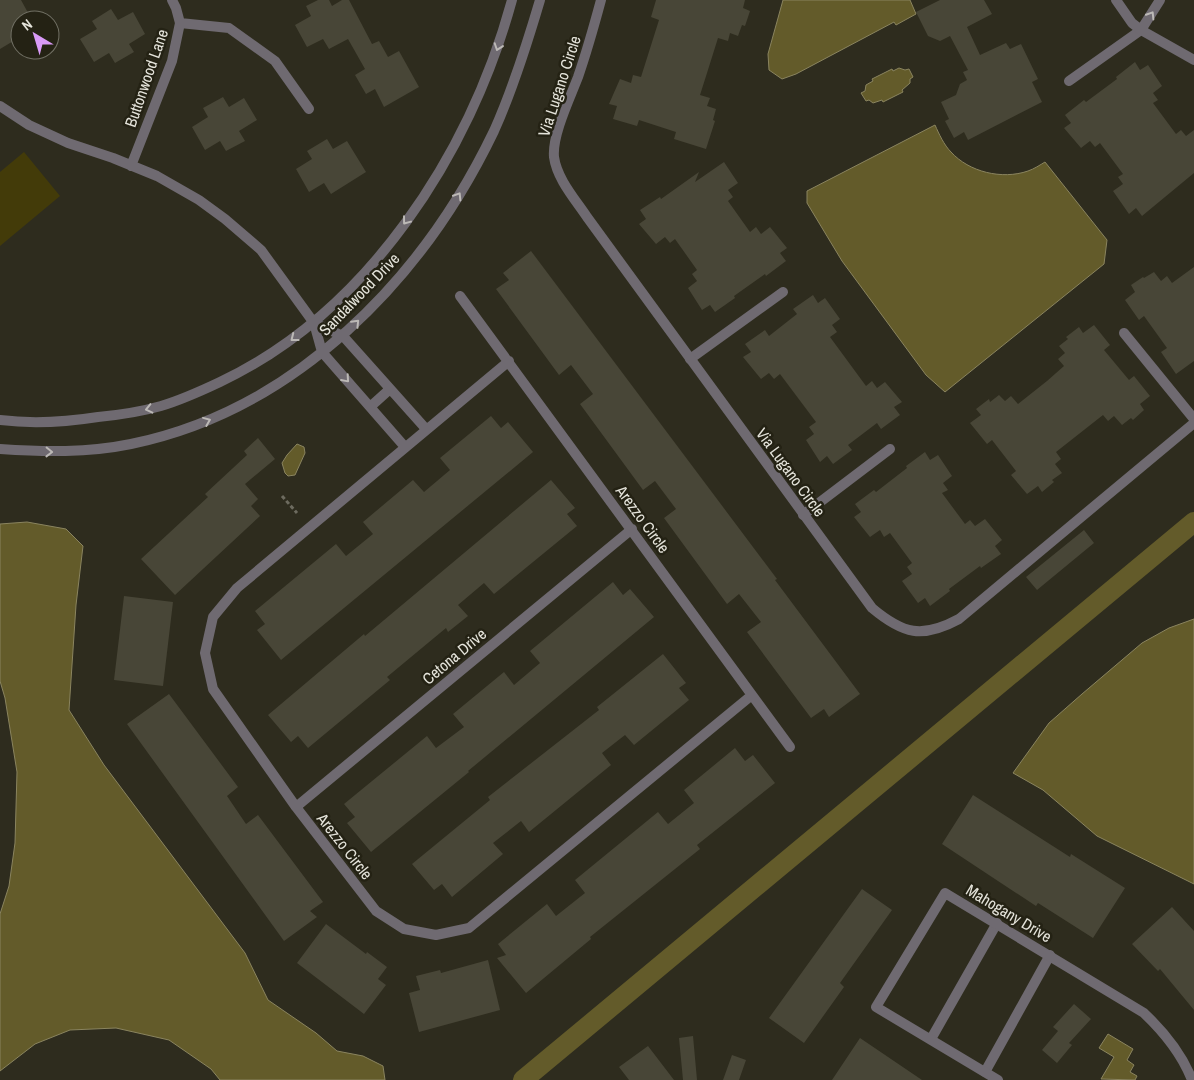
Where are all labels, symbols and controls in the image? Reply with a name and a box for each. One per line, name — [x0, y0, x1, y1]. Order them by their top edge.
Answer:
north arrow — [10, 10, 60, 60]
one-way arrow — [1144, 12, 1154, 21]
text: N — [18, 15, 36, 34]
street label: Buttonwood Lane — [119, 26, 173, 130]
street label: Via Lugano Circle — [532, 33, 586, 139]
one-way arrow — [493, 42, 503, 50]
one-way arrow — [451, 192, 461, 201]
one-way arrow — [403, 215, 412, 225]
street label: Sandalwood Drive — [314, 248, 404, 340]
one-way arrow — [351, 319, 360, 328]
one-way arrow — [291, 332, 300, 341]
one-way arrow — [340, 373, 348, 382]
one-way arrow — [145, 403, 154, 414]
one-way arrow — [202, 416, 211, 427]
street label: Via Lugano Circle — [751, 423, 831, 521]
one-way arrow — [45, 446, 53, 457]
street label: Arezzo Circle — [610, 480, 675, 557]
street label: Cetona Drive — [417, 623, 491, 689]
street label: Arezzo Circle — [311, 807, 378, 884]
street label: Mahogany Drive — [962, 879, 1056, 947]

